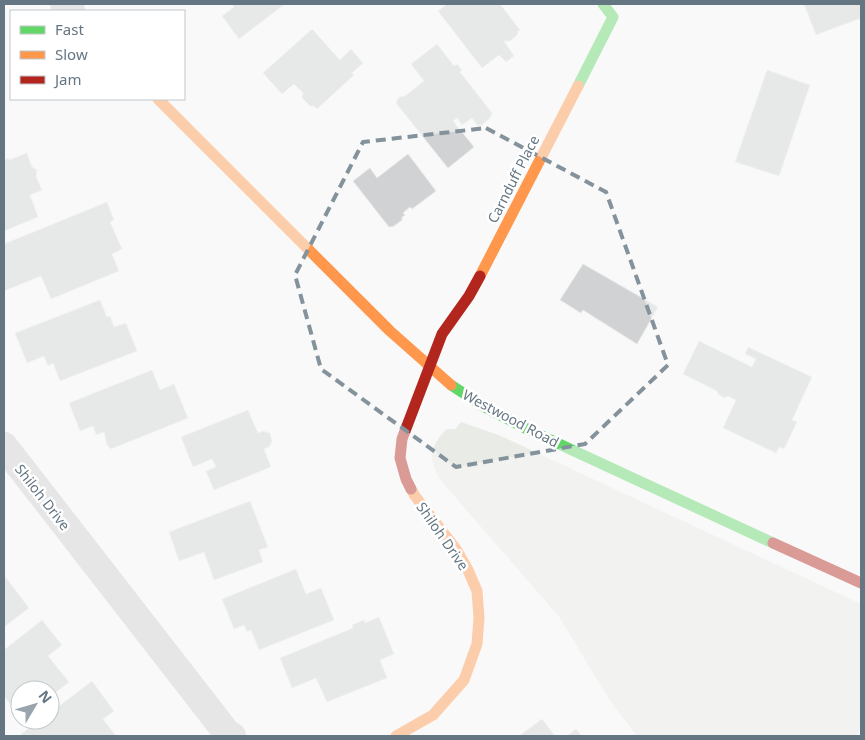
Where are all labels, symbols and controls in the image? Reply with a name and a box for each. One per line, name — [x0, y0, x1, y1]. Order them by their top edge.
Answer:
legend — [10, 10, 185, 100]
text: Fast — [55, 19, 84, 39]
text: Slow — [55, 44, 88, 64]
text: Jam — [53, 69, 82, 89]
street label: Carnduff Place — [483, 132, 543, 226]
street label: Westwood Road — [460, 385, 562, 451]
street label: Shiloh Drive — [11, 460, 75, 534]
street label: Shiloh Drive — [413, 498, 473, 574]
north arrow — [10, 680, 60, 730]
text: N — [35, 686, 57, 707]

